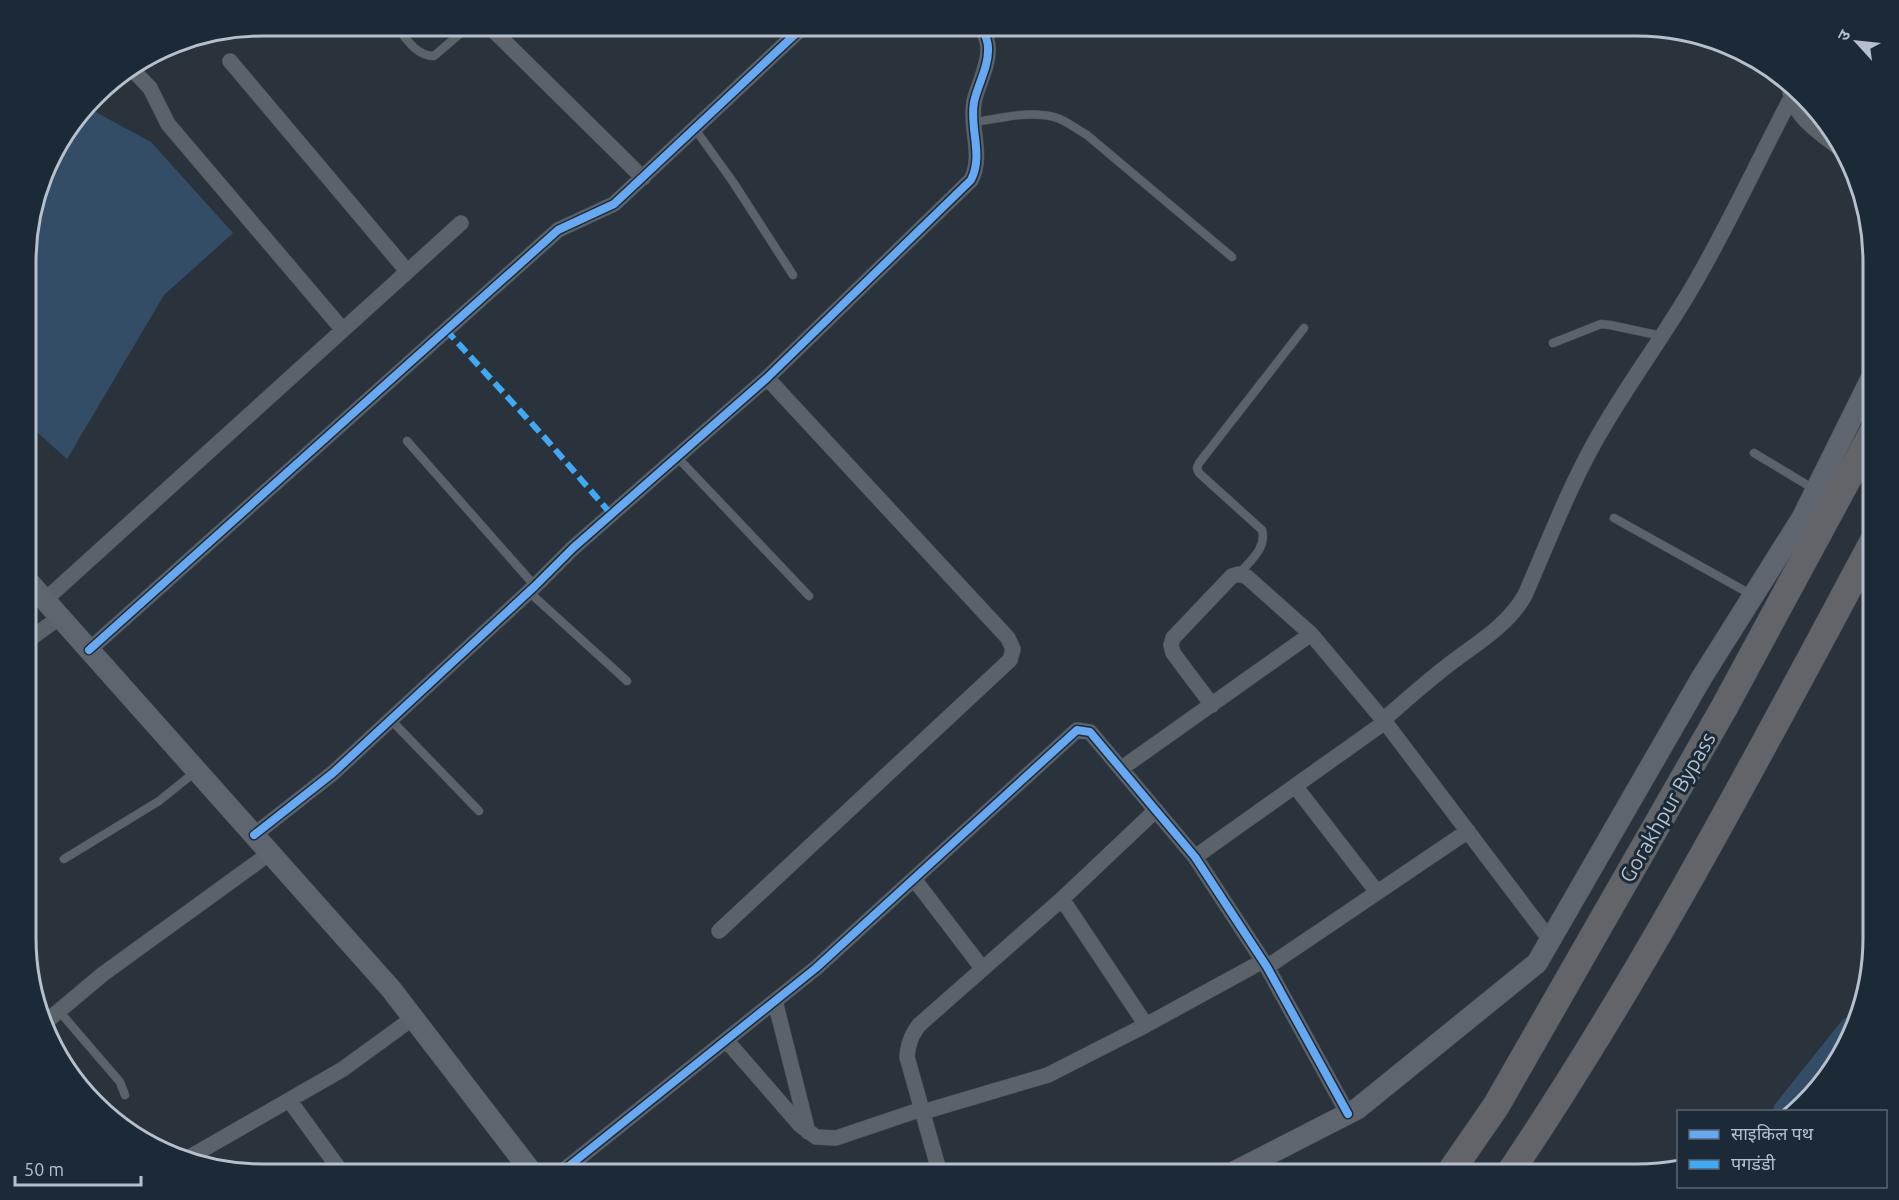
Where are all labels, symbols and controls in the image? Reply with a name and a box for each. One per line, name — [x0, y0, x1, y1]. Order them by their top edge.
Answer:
north arrow — [1827, 12, 1887, 72]
text: उ — [1833, 26, 1854, 43]
street label: Gorakhpur Bypass — [1614, 728, 1720, 886]
legend — [1677, 1110, 1887, 1188]
text: साइकिल पथ — [1731, 1123, 1814, 1143]
scale bar — [15, 1149, 141, 1187]
text: पगडंडी — [1731, 1153, 1776, 1173]
text: 50 m — [24, 1159, 64, 1179]

